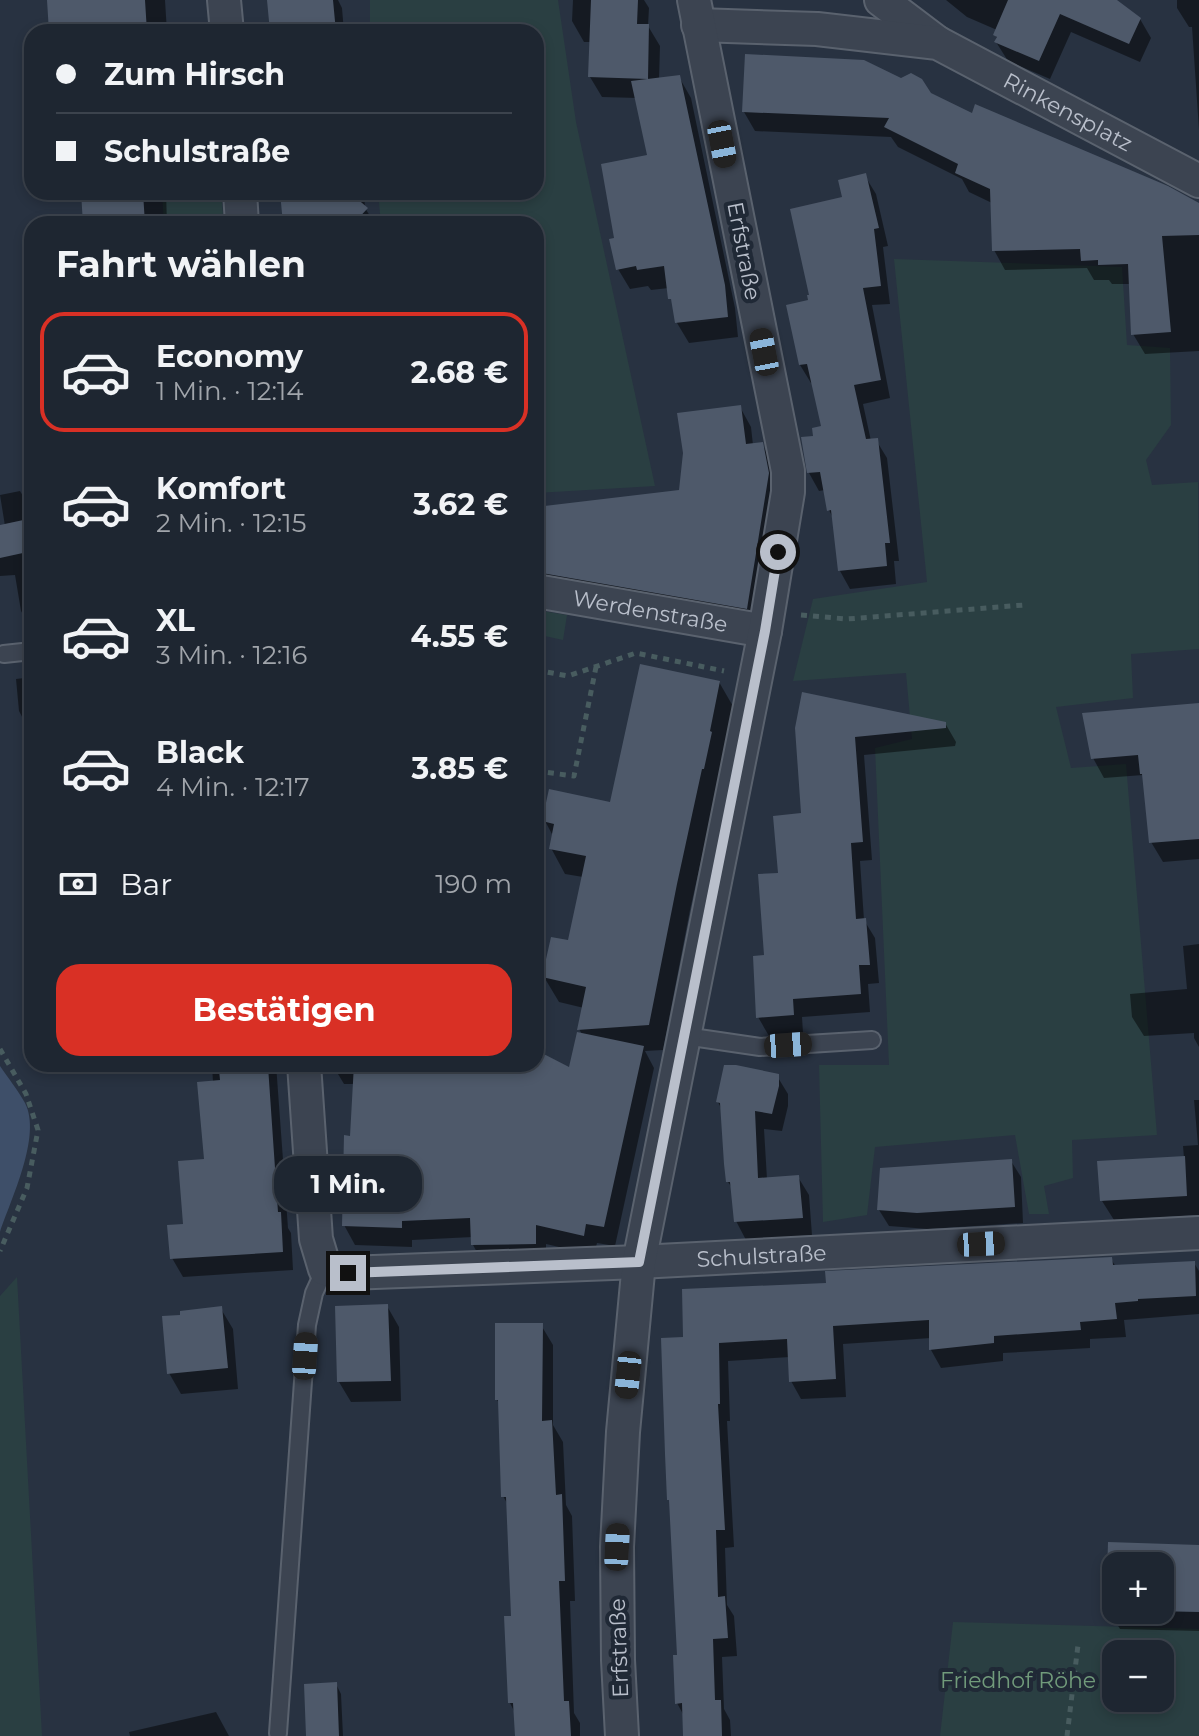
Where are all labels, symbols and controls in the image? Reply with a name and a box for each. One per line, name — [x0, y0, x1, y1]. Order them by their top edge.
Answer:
text: Zum Hirsch — [104, 56, 285, 93]
street label: Rinkensplatz — [999, 67, 1137, 157]
car — [706, 118, 738, 170]
text: Schulstraße — [104, 133, 290, 170]
street label: Erfstraße — [721, 200, 767, 302]
text: Fahrt wählen — [56, 242, 306, 286]
car — [748, 326, 780, 378]
icon: car — [60, 336, 132, 408]
text: Economy — [156, 338, 303, 375]
text: 2.68 € — [411, 354, 508, 391]
text: 1 Min. · 12:14 — [156, 375, 304, 407]
icon: car — [60, 468, 132, 540]
text: Komfort — [156, 470, 286, 507]
text: 3.62 € — [413, 486, 508, 523]
text: 2 Min. · 12:15 — [156, 507, 306, 539]
route start — [760, 534, 796, 570]
street label: Werdenstraße — [571, 584, 730, 638]
icon: car — [60, 600, 132, 672]
text: XL — [156, 602, 195, 639]
text: 4.55 € — [411, 618, 508, 655]
text: 3 Min. · 12:16 — [156, 639, 307, 671]
icon: car — [60, 732, 132, 804]
text: Black — [156, 734, 244, 771]
text: 3.85 € — [412, 750, 508, 787]
text: 4 Min. · 12:17 — [156, 771, 309, 803]
icon: cash — [56, 862, 100, 906]
text: Bar — [120, 866, 172, 903]
text: 190 m — [435, 868, 512, 900]
button: Bestätigen — [56, 964, 512, 1056]
car — [763, 1031, 813, 1059]
callout: 1 Min. — [274, 1157, 422, 1213]
text: 1 Min. — [311, 1168, 385, 1200]
car — [956, 1231, 1006, 1257]
street label: Schulstraße — [696, 1239, 827, 1272]
route end — [330, 1255, 366, 1291]
car — [291, 1331, 319, 1381]
car — [614, 1350, 642, 1400]
car — [604, 1522, 630, 1572]
map controls — [1102, 1552, 1174, 1712]
button: + — [1102, 1552, 1174, 1624]
street label: Erfstraße — [604, 1598, 634, 1698]
button: − — [1102, 1640, 1174, 1712]
park label: Friedhof Röhe — [940, 1667, 1096, 1694]

